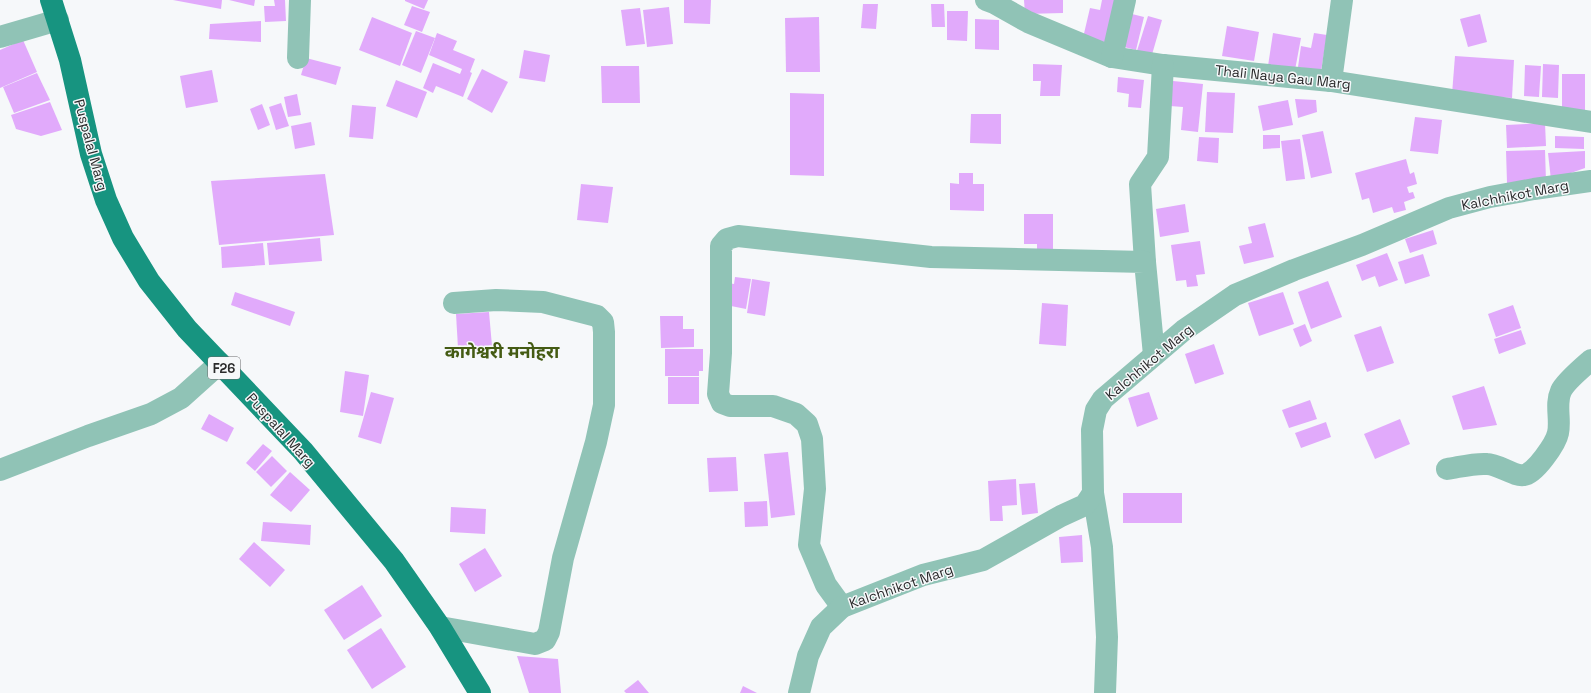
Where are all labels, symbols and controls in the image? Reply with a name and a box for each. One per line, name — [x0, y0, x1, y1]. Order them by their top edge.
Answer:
street label: Thali Naya Gau Marg — [1214, 61, 1352, 93]
street label: Puspalal Marg — [70, 97, 112, 193]
street label: Kalchhikot Marg — [1460, 176, 1570, 214]
street label: Kalchhikot Marg — [1102, 320, 1196, 404]
district label: कागेश्वरी मनोहरा — [445, 340, 560, 363]
road number: F26 — [208, 357, 240, 379]
street label: Puspalal Marg — [243, 389, 319, 471]
street label: Kalchhikot Marg — [847, 560, 955, 612]

